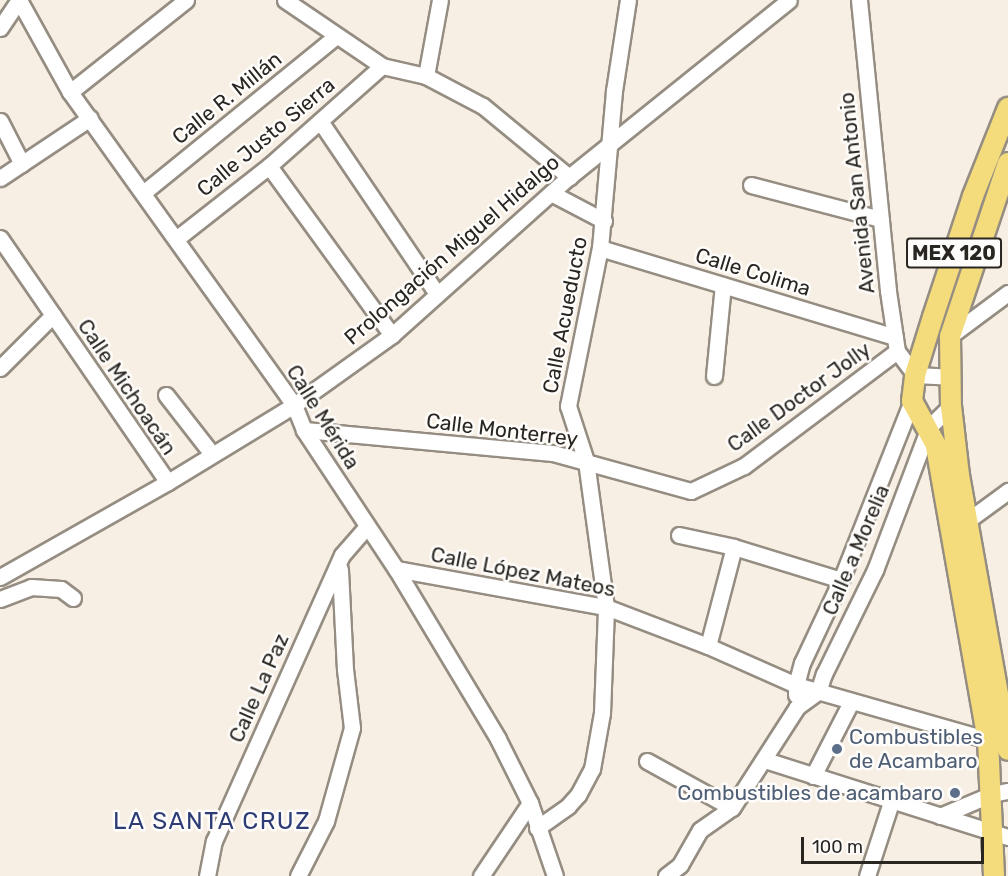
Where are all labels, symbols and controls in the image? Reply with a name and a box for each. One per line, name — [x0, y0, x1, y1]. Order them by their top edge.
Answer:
street label: Calle R. Millán — [167, 46, 287, 150]
street label: Calle Justo Sierra — [192, 72, 340, 202]
street label: Avenida San Antonio — [834, 91, 880, 295]
street label: Prolongación Miguel Hidalgo — [339, 150, 565, 350]
street label: Calle Acueducto — [537, 234, 593, 396]
road number: MEX 120 — [906, 236, 1002, 270]
street label: Calle Colima — [692, 243, 814, 301]
street label: Calle Michoacán — [72, 314, 182, 460]
street label: Calle Doctor Jolly — [722, 336, 876, 458]
street label: Calle Mérida — [281, 360, 365, 474]
street label: Calle Monterrey — [425, 408, 579, 452]
street label: Calle a Morelia — [817, 481, 895, 619]
street label: Calle López Mateos — [429, 542, 617, 602]
street label: Calle La Paz — [224, 630, 294, 746]
place label: Combustibles de Acambaro — [849, 724, 983, 774]
marker: Combustibles de Acambaro — [830, 742, 844, 756]
place label: Combustibles de acambaro — [677, 780, 943, 806]
marker: Combustibles de acambaro — [948, 786, 962, 800]
district label: LA SANTA CRUZ — [112, 808, 312, 836]
scale bar — [804, 825, 987, 863]
text: 100 m — [812, 836, 863, 858]

